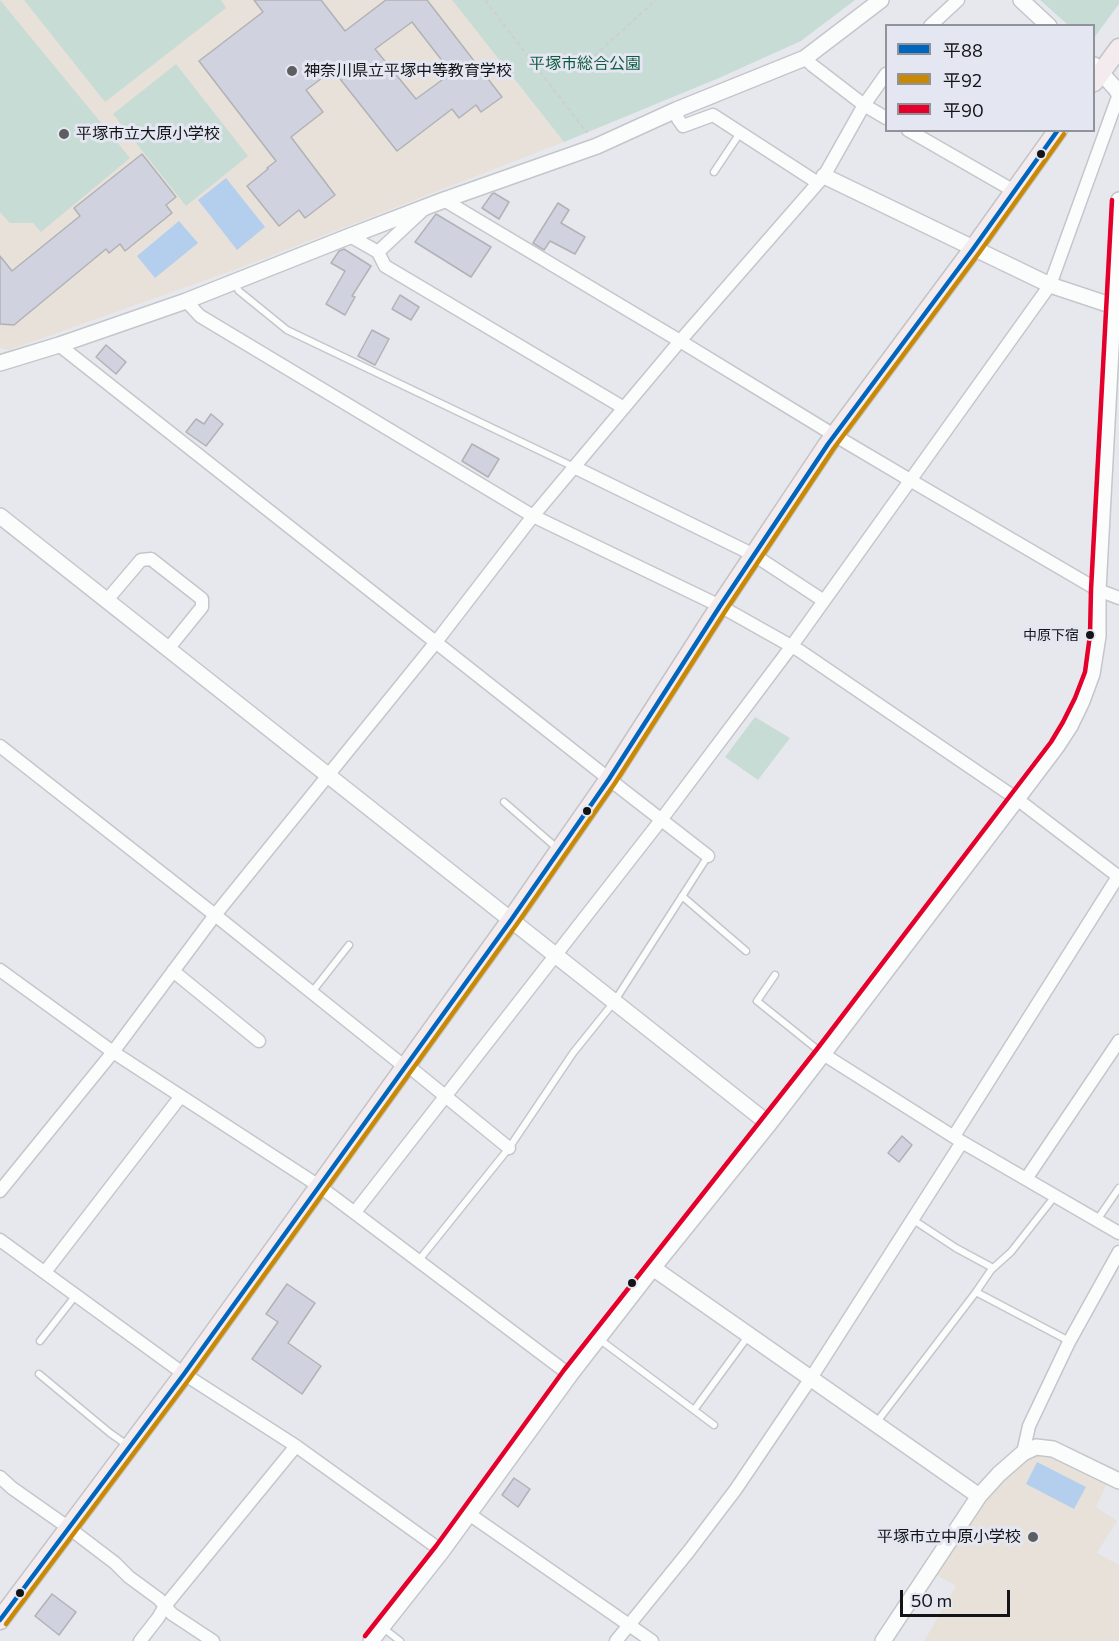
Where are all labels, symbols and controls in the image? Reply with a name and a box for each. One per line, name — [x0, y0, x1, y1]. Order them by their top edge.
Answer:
legend — [885, 24, 1095, 132]
text: 平88 — [943, 39, 983, 61]
park label: 平塚市総合公園 — [529, 54, 641, 74]
place label: 神奈川県立平塚中等教育学校 — [304, 61, 512, 81]
marker: 神奈川県立平塚中等教育学校 — [285, 64, 299, 78]
text: 平92 — [943, 69, 982, 91]
text: 平90 — [943, 99, 984, 121]
place label: 平塚市立大原小学校 — [76, 124, 220, 144]
marker: 平塚市立大原小学校 — [57, 127, 71, 141]
unlabelled marker — [1035, 148, 1047, 160]
place label: 中原下宿 — [1023, 627, 1079, 643]
marker: 中原下宿 — [1084, 629, 1096, 641]
unlabelled marker — [581, 805, 593, 817]
unlabelled marker — [626, 1277, 638, 1289]
place label: 平塚市立中原小学校 — [877, 1527, 1021, 1547]
marker: 平塚市立中原小学校 — [1026, 1530, 1040, 1544]
scale bar — [903, 1578, 1012, 1616]
unlabelled marker — [14, 1587, 26, 1599]
text: 50 m — [911, 1589, 952, 1611]

